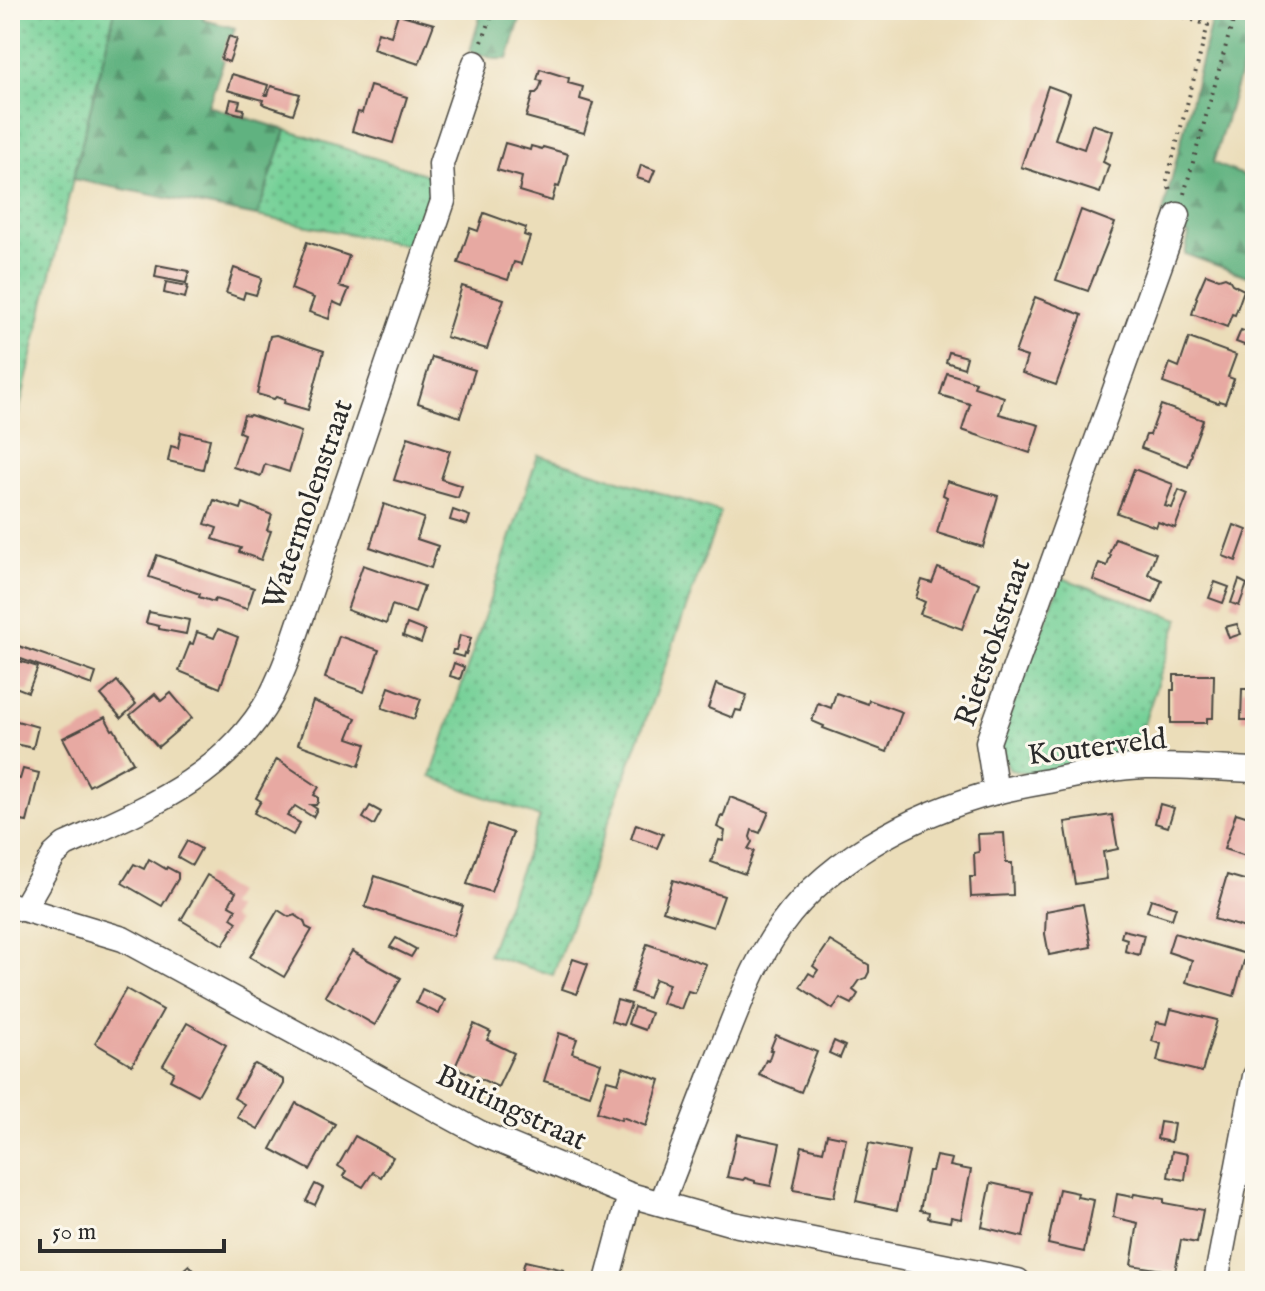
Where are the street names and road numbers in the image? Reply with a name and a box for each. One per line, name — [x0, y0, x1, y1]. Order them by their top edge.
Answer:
street label: Watermolenstraat — [255, 395, 363, 615]
street label: Rietstokstraat — [947, 553, 1040, 732]
street label: Kouterveld — [1026, 721, 1170, 775]
street label: Buitingstraat — [430, 1057, 593, 1160]

